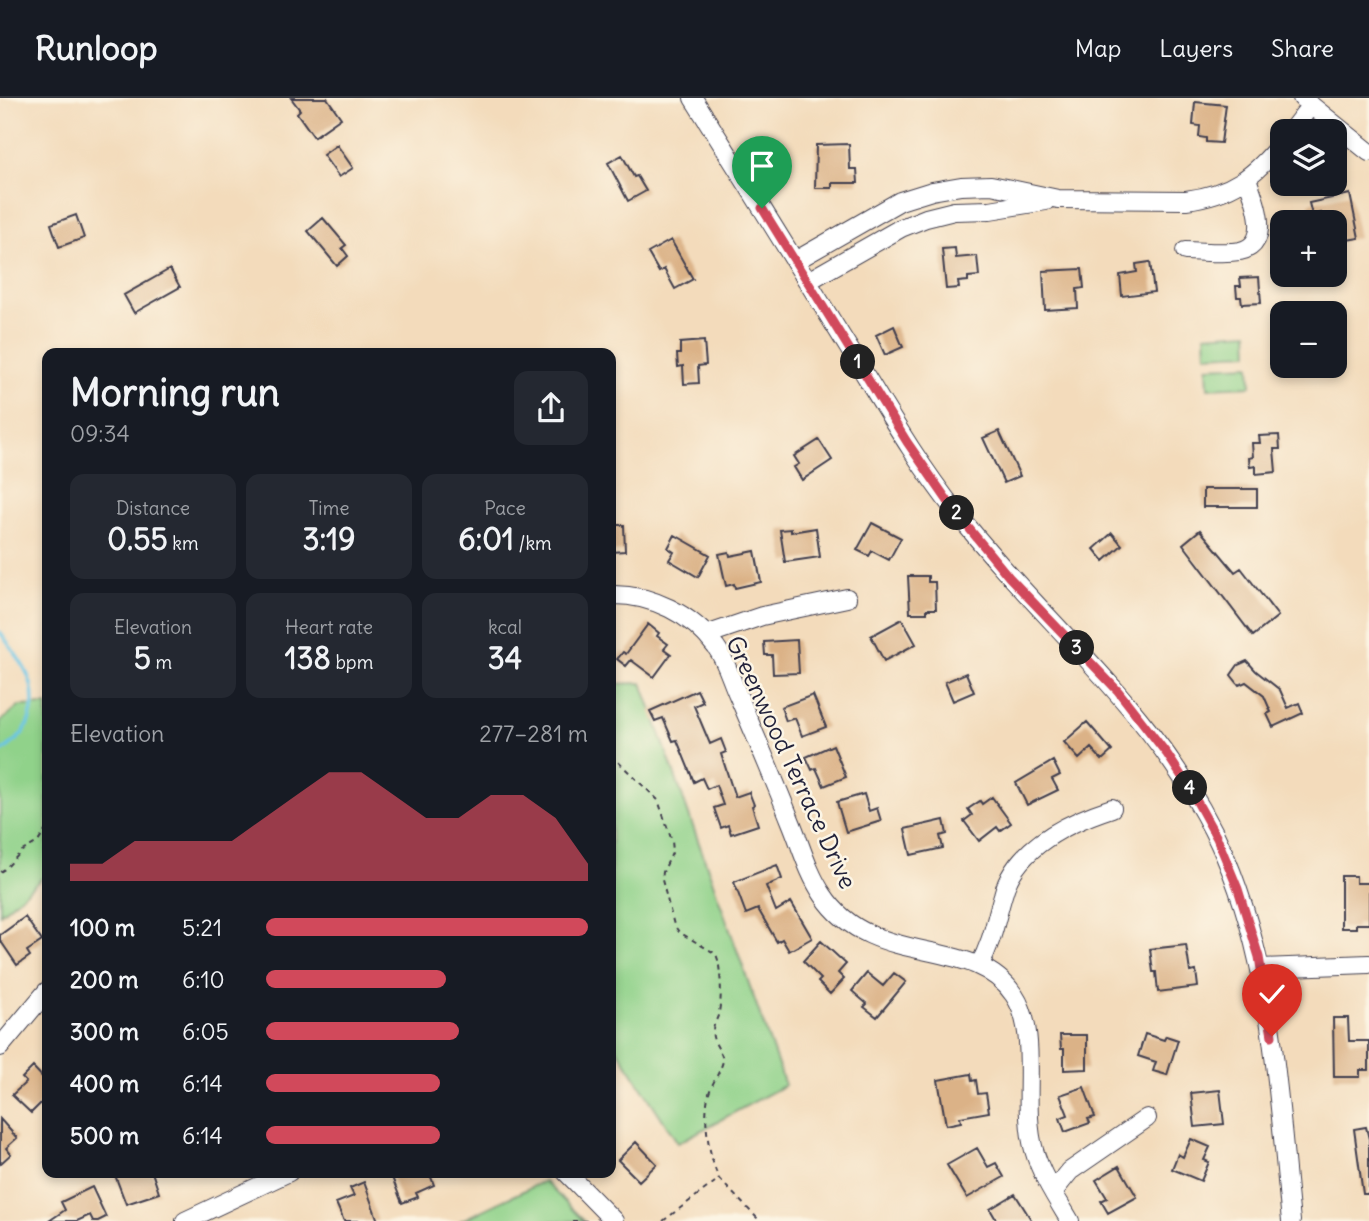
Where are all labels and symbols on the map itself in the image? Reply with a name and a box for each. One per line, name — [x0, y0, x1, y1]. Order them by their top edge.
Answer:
pin — [732, 136, 792, 208]
pin: 1 — [840, 344, 876, 380]
pin: 2 — [940, 496, 974, 530]
pin: 3 — [1060, 630, 1094, 666]
street label: Greenwood Terrace Drive — [720, 631, 864, 893]
pin: 4 — [1172, 770, 1208, 806]
pin — [1242, 964, 1302, 1036]

